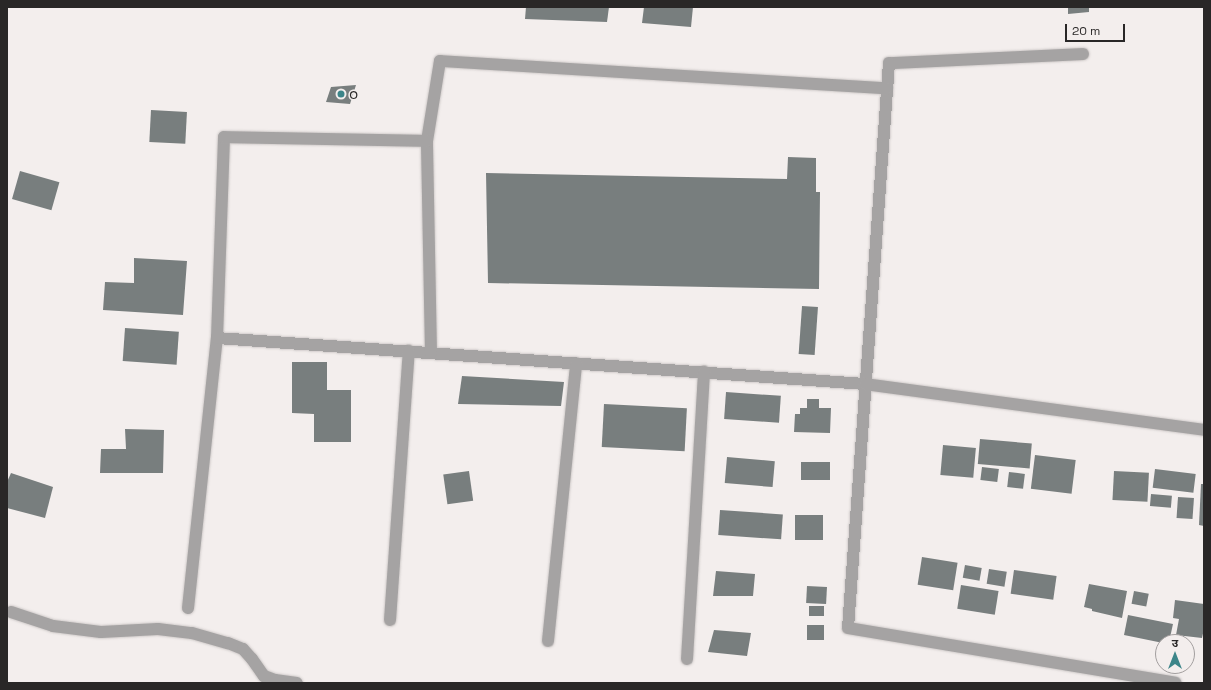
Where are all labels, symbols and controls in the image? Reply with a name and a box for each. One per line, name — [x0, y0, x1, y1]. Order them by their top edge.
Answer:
scale bar — [1067, 16, 1127, 42]
text: 20 m — [1072, 23, 1100, 39]
place label: o — [349, 85, 358, 103]
marker: o — [336, 89, 346, 99]
north arrow — [1155, 634, 1195, 674]
text: उ — [1172, 636, 1178, 650]

